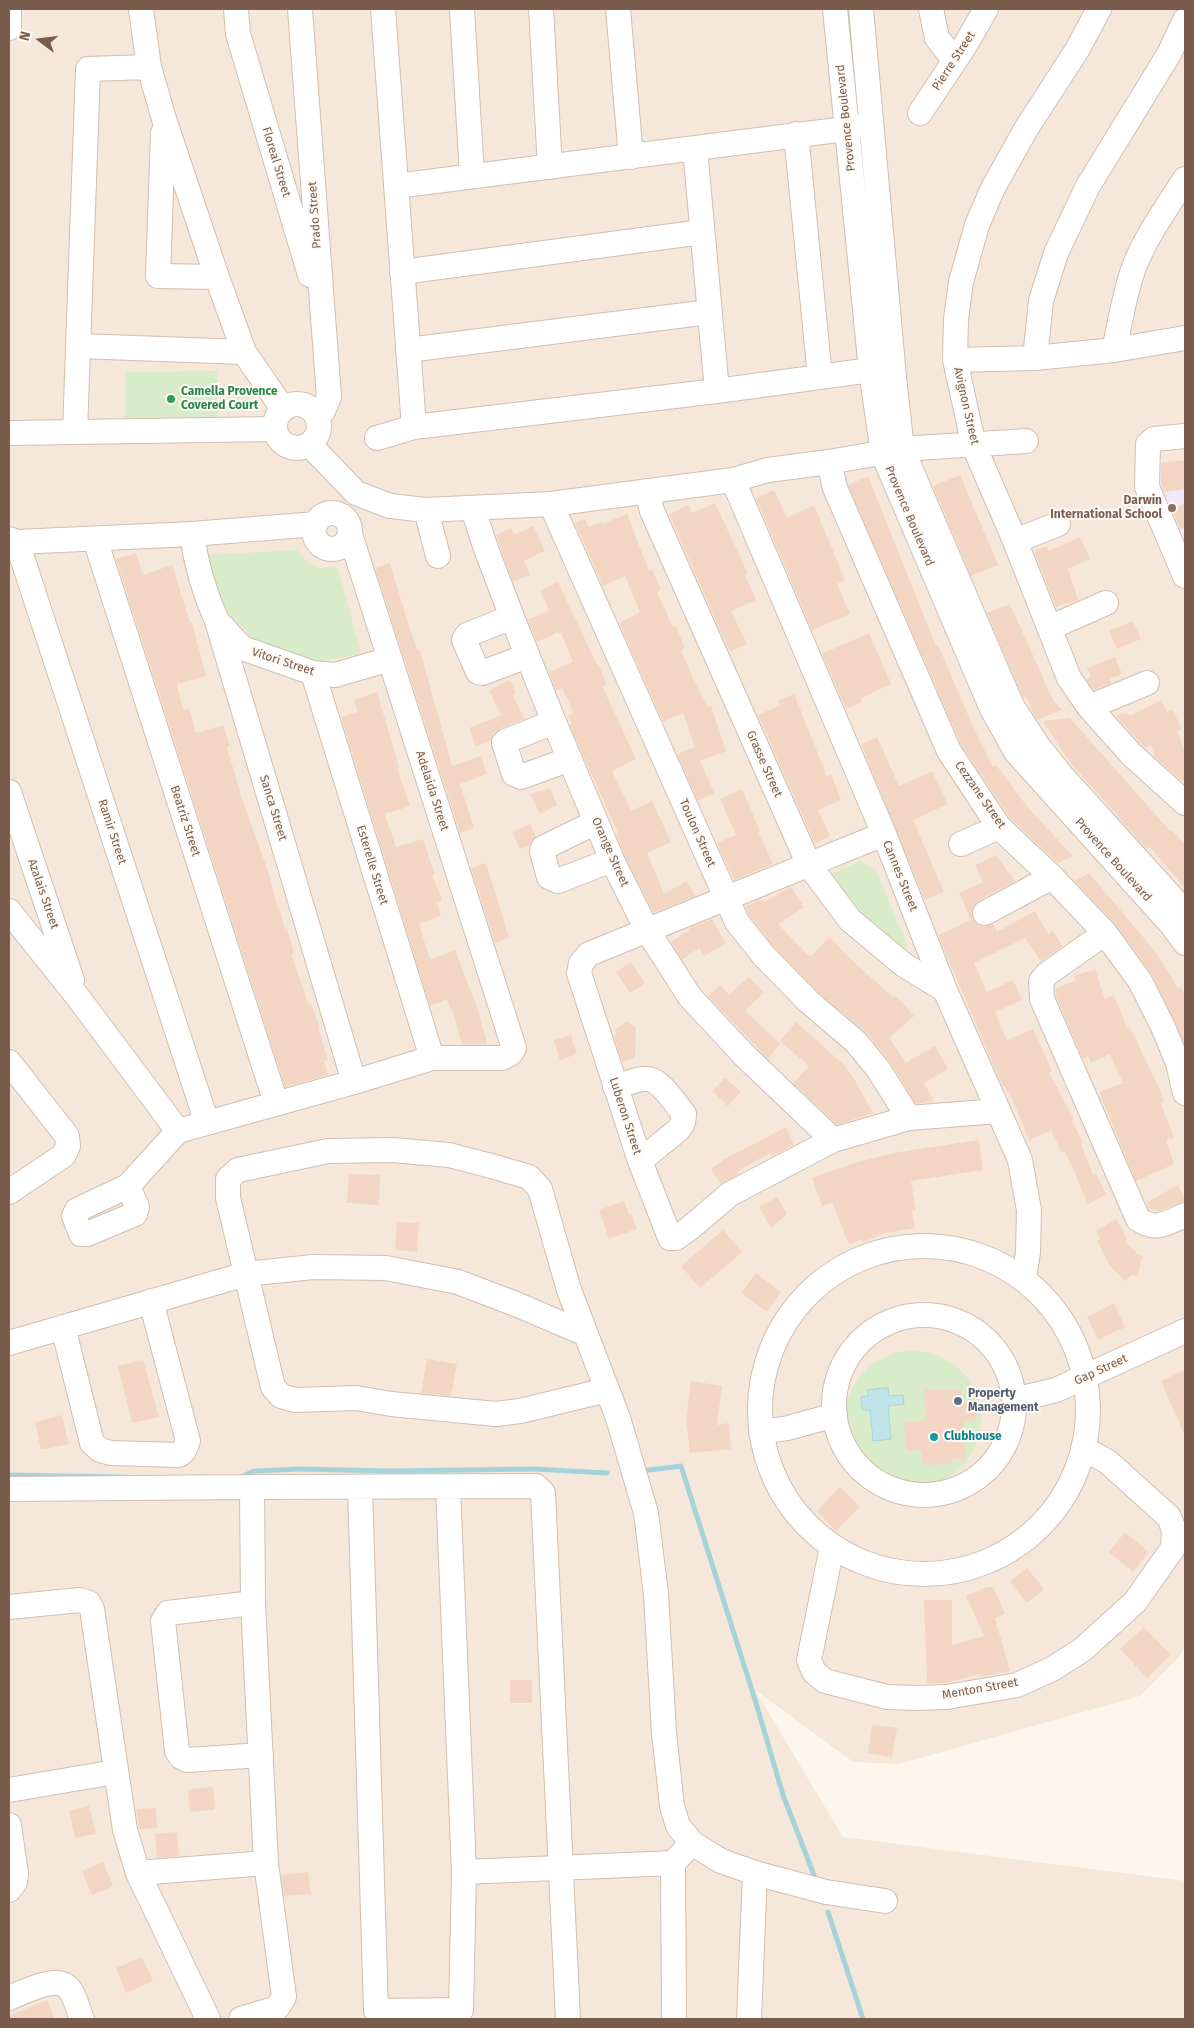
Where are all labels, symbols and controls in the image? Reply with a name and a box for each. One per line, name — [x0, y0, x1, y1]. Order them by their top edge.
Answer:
north arrow — [15, 15, 65, 65]
text: N — [16, 29, 34, 43]
street label: Pierre Street — [929, 29, 979, 93]
street label: Provence Boulevard — [833, 64, 859, 172]
street label: Floreal Street — [259, 125, 293, 199]
street label: Prado Street — [305, 181, 325, 249]
street label: Avignon Street — [950, 366, 982, 446]
place label: Camella Provence Covered Court — [181, 385, 278, 413]
marker: Camella Provence Covered Court — [165, 393, 177, 405]
street label: Provence Boulevard — [881, 464, 937, 568]
place label: Darwin International School — [1050, 494, 1162, 522]
marker: Darwin International School — [1166, 502, 1178, 514]
street label: Vitori Street — [250, 645, 316, 679]
street label: Grasse Street — [743, 728, 785, 800]
street label: Adelaida Street — [412, 749, 452, 833]
street label: Cezzane Street — [951, 758, 1009, 832]
street label: Sanca Street — [256, 773, 290, 843]
street label: Beatriz Street — [167, 784, 203, 858]
street label: Toulon Street — [676, 797, 718, 869]
street label: Ramir Street — [95, 798, 129, 866]
street label: Orange Street — [588, 815, 632, 889]
street label: Provence Boulevard — [1072, 815, 1154, 905]
street label: Esterelle Street — [353, 823, 391, 907]
street label: Cannes Street — [879, 839, 921, 913]
street label: Azalais Street — [24, 857, 62, 931]
street label: Luberon Street — [606, 1075, 644, 1157]
street label: Gap Street — [1072, 1351, 1130, 1389]
place label: Property Management — [968, 1387, 1039, 1415]
marker: Property Management — [952, 1395, 964, 1407]
place label: Clubhouse — [944, 1430, 1002, 1444]
marker: Clubhouse — [928, 1431, 940, 1443]
street label: Menton Street — [941, 1675, 1019, 1703]

